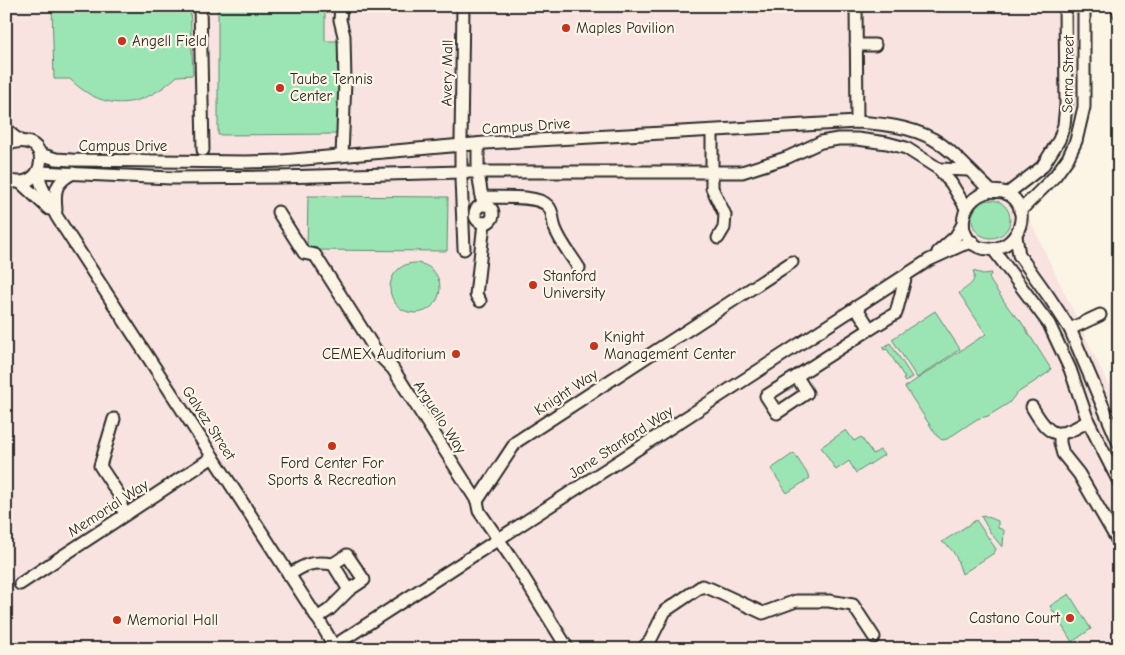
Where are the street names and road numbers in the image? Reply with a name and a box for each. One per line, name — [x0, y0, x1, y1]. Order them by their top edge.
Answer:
street label: Serra Street — [1058, 34, 1078, 113]
street label: Avery Mall — [437, 39, 457, 107]
street label: Campus Drive — [481, 114, 571, 138]
street label: Campus Drive — [79, 137, 168, 155]
street label: Knight Way — [531, 365, 601, 419]
street label: Arguello Way — [410, 377, 470, 457]
street label: Galvez Street — [178, 383, 240, 464]
street label: Jane Stanford Way — [566, 402, 677, 482]
street label: Memorial Way — [64, 475, 152, 541]

